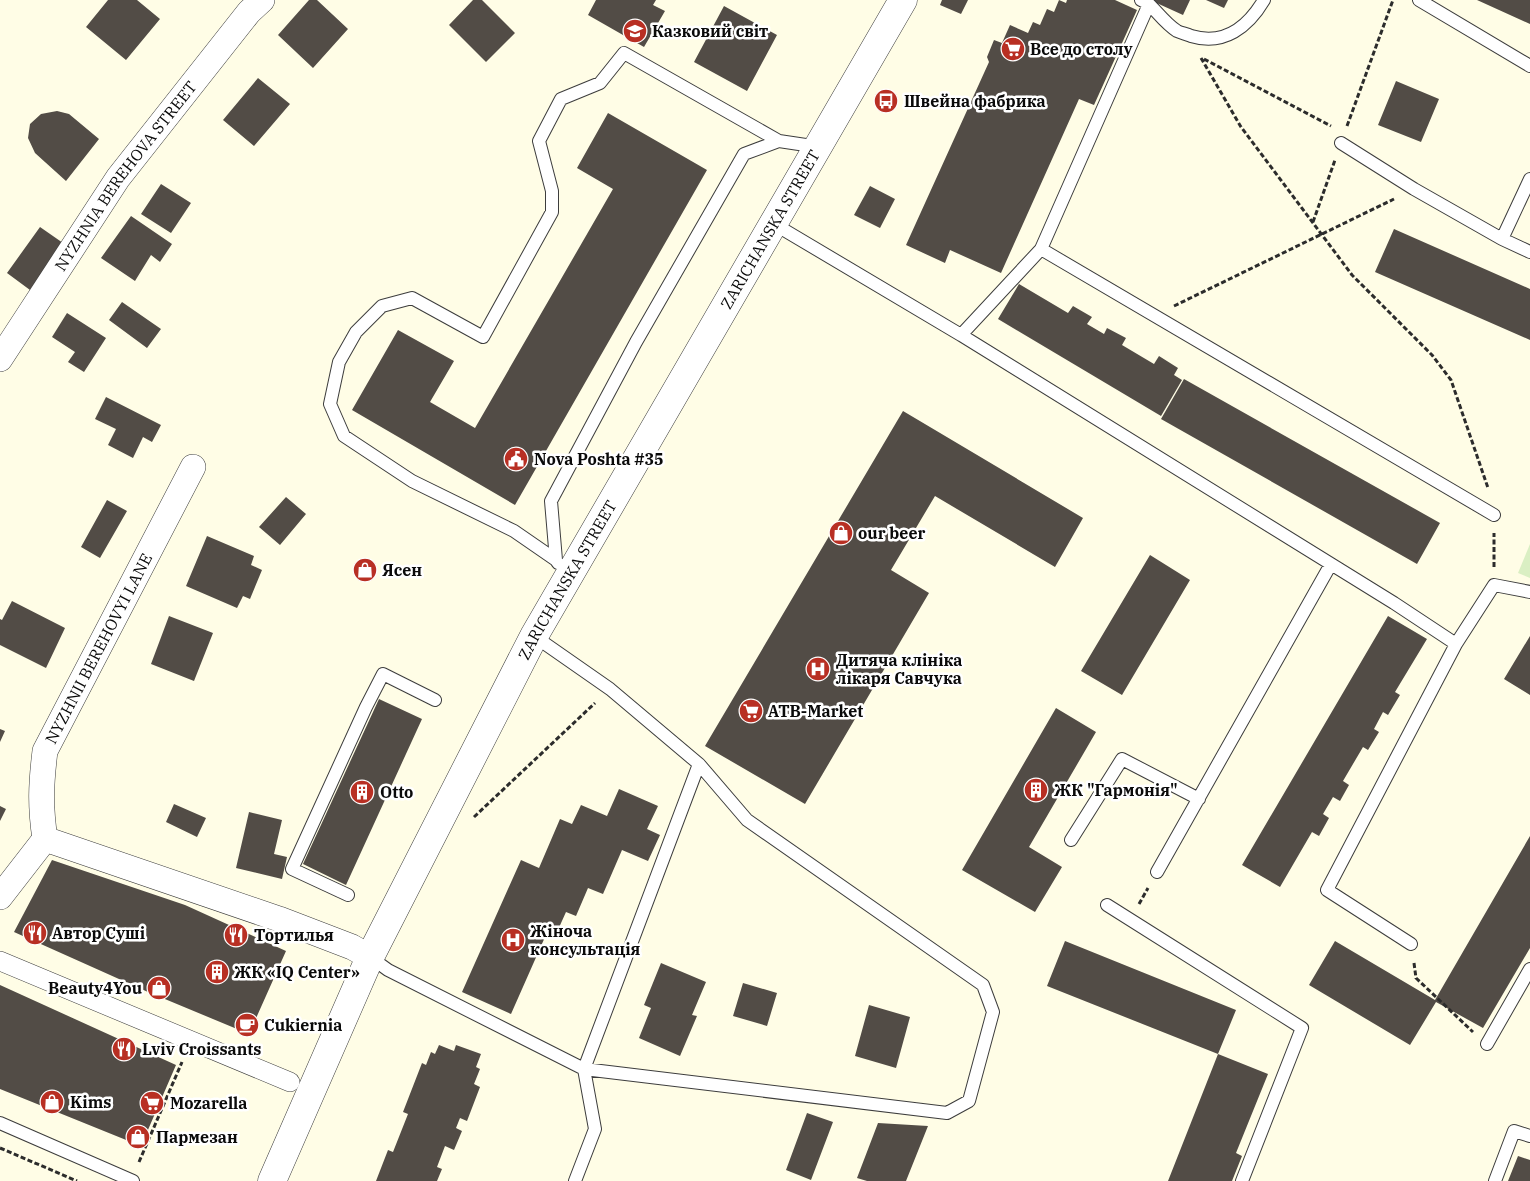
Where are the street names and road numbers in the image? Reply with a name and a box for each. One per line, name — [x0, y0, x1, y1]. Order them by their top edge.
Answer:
street label: NYZHNIA BEREHOVA STREET — [50, 77, 201, 275]
street label: ZARICHANSKA STREET — [716, 146, 824, 313]
street label: ZARICHANSKA STREET — [514, 497, 621, 663]
street label: NYZHNII BEREHOVYI LANE — [41, 550, 156, 747]

